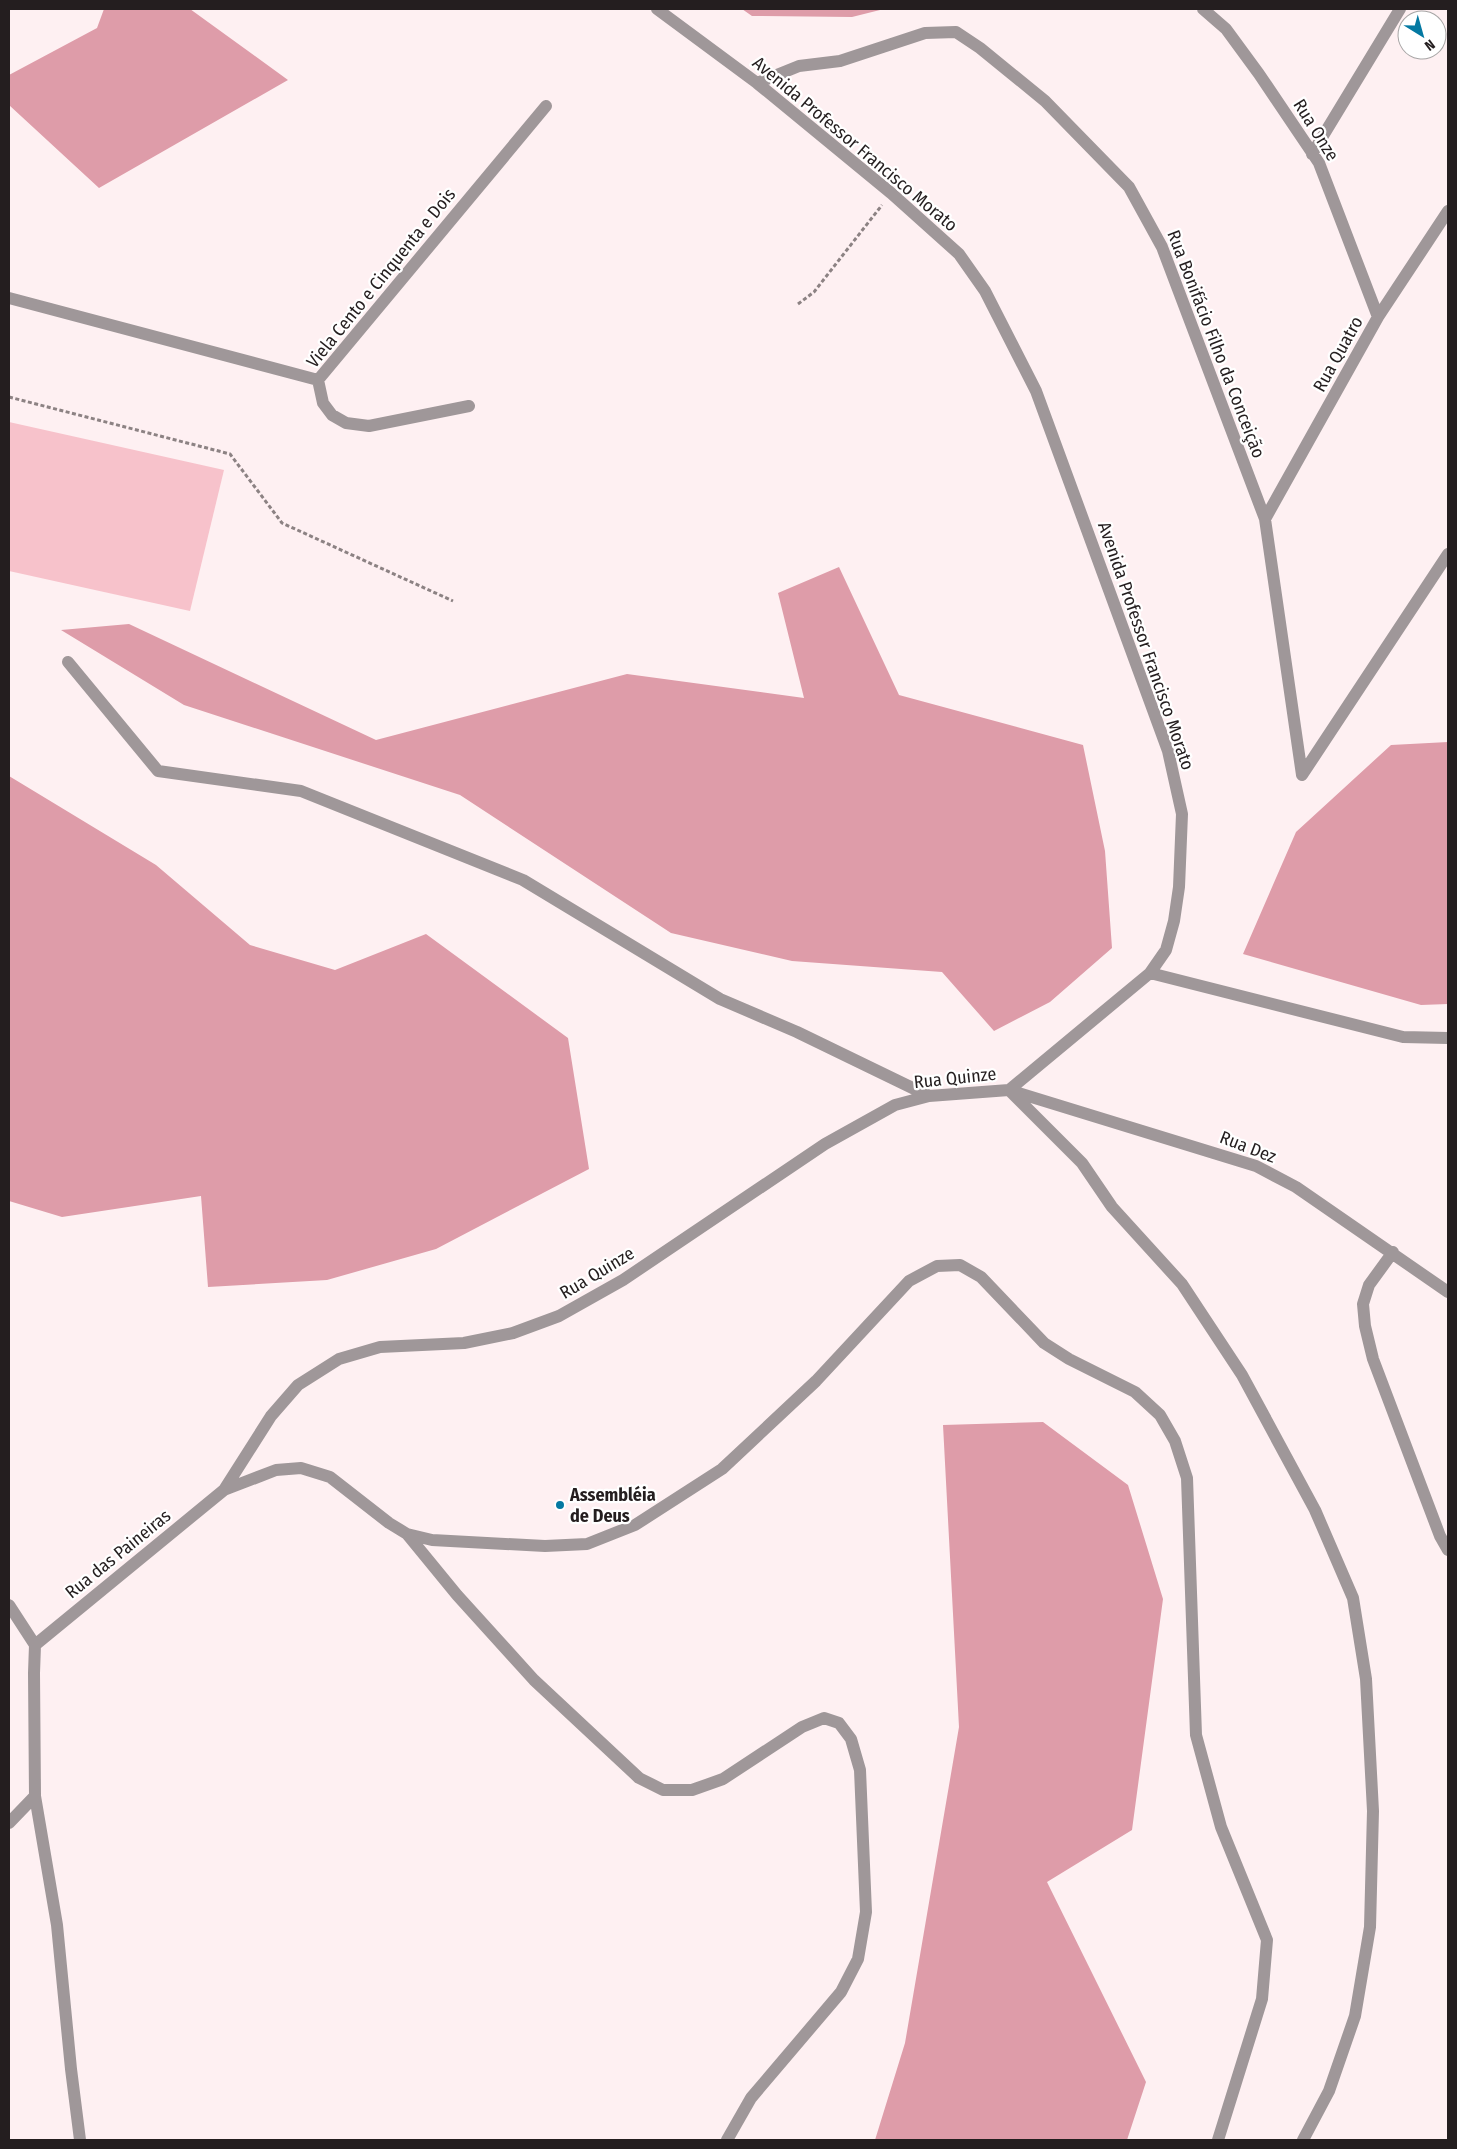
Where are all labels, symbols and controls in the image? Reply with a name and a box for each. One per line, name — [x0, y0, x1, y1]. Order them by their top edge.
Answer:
north arrow — [1397, 10, 1447, 60]
text: N — [1421, 36, 1438, 54]
street label: Avenida Professor Francisco Morato — [748, 52, 962, 236]
street label: Rua Onze — [1288, 95, 1344, 165]
street label: Viela Cento e Cinquenta e Dois — [302, 184, 460, 372]
street label: Rua Bonifácio Filho da Conceição — [1162, 227, 1270, 461]
street label: Rua Quatro — [1308, 312, 1368, 396]
street label: Avenida Professor Francisco Morato — [1093, 519, 1199, 773]
street label: Rua Quinze — [913, 1063, 997, 1093]
street label: Rua Dez — [1217, 1126, 1279, 1168]
street label: Rua Quinze — [556, 1242, 638, 1304]
place label: Assembléia de Deus — [569, 1484, 656, 1527]
marker: Assembléia de Deus — [554, 1499, 566, 1511]
street label: Rua das Paineiras — [61, 1505, 175, 1603]

